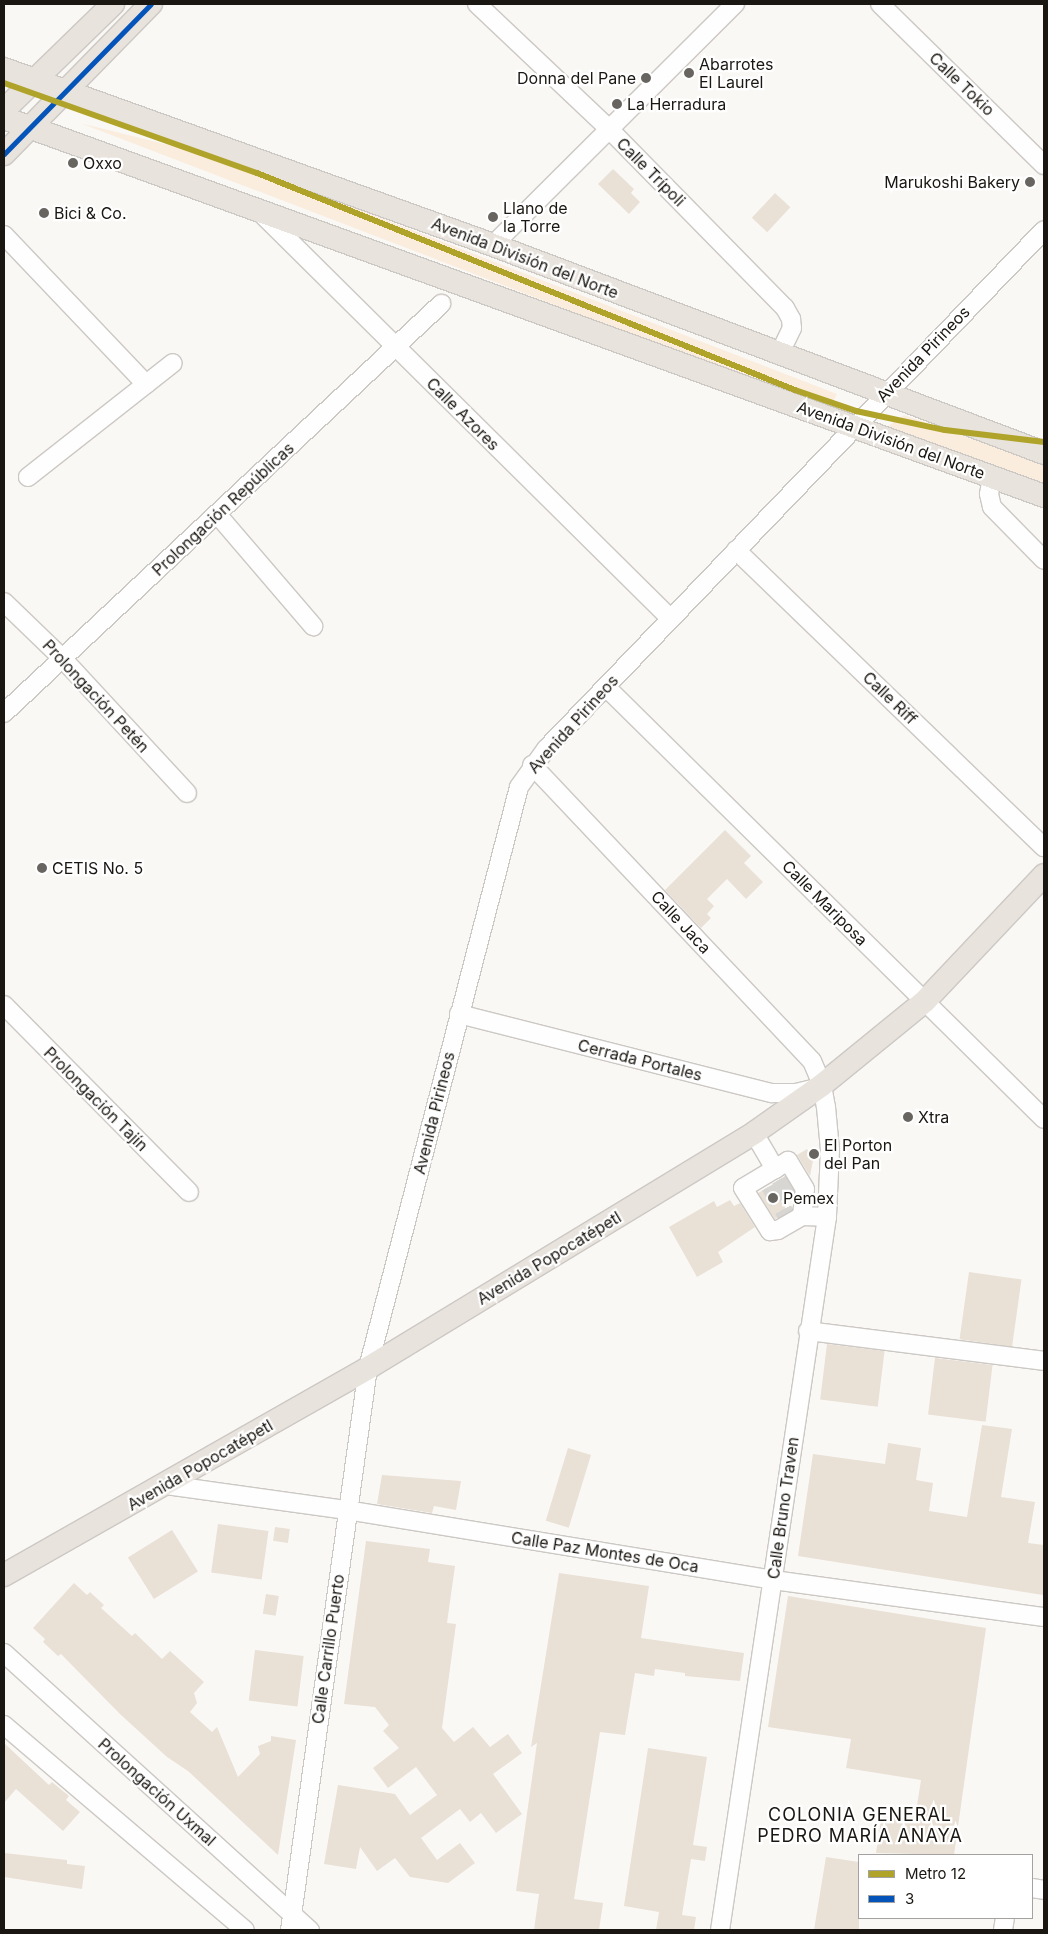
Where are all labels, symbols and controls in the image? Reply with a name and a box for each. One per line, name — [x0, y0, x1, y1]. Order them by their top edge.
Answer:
street label: Calle Tokio — [925, 48, 999, 120]
place label: Abarrotes El Laurel — [699, 54, 773, 92]
marker: Abarrotes El Laurel — [683, 67, 695, 79]
place label: Donna del Pane — [517, 68, 636, 88]
marker: Donna del Pane — [640, 72, 652, 84]
place label: La Herradura — [627, 94, 726, 114]
marker: La Herradura — [611, 98, 623, 110]
street label: Calle Trípoli — [613, 134, 689, 210]
place label: Oxxo — [83, 153, 122, 173]
marker: Oxxo — [67, 157, 79, 169]
place label: Marukoshi Bakery — [884, 172, 1020, 192]
marker: Marukoshi Bakery — [1024, 176, 1036, 188]
place label: Llano de la Torre — [503, 198, 568, 236]
place label: Bici & Co. — [54, 203, 127, 223]
marker: Bici & Co. — [38, 207, 50, 219]
marker: Llano de la Torre — [487, 211, 499, 223]
street label: Avenida División del Norte — [429, 213, 621, 303]
street label: Avenida Pirineos — [872, 302, 974, 406]
street label: Calle Azores — [423, 374, 503, 454]
street label: Avenida División del Norte — [794, 397, 988, 483]
street label: Prolongación Repúblicas — [148, 438, 298, 580]
street label: Prolongación Petén — [39, 636, 153, 756]
street label: Calle Riff — [859, 668, 921, 728]
street label: Avenida Pirineos — [524, 671, 622, 777]
street label: Calle Mariposa — [778, 856, 872, 950]
place label: CETIS No. 5 — [52, 858, 143, 878]
marker: CETIS No. 5 — [36, 862, 48, 874]
street label: Calle Jaca — [647, 887, 715, 957]
street label: Cerrada Portales — [576, 1035, 704, 1085]
street label: Prolongación Tajín — [40, 1043, 152, 1155]
street label: Avenida Pirineos — [409, 1050, 459, 1176]
place label: Xtra — [918, 1107, 949, 1127]
marker: Xtra — [902, 1111, 914, 1123]
place label: El Porton del Pan — [824, 1135, 892, 1173]
marker: El Porton del Pan — [808, 1148, 820, 1160]
place label: Pemex — [783, 1188, 834, 1208]
marker: Pemex — [767, 1192, 779, 1204]
street label: Avenida Popocatépetl — [474, 1207, 624, 1309]
street label: Avenida Popocatépetl — [124, 1416, 276, 1514]
street label: Calle Bruno Traven — [764, 1436, 802, 1580]
street label: Calle Paz Montes de Oca — [510, 1528, 700, 1576]
street label: Calle Carrillo Puerto — [308, 1573, 348, 1725]
street label: Prolongación Uxmal — [94, 1734, 220, 1850]
district label: COLONIA GENERAL PEDRO MARÍA ANAYA — [755, 1805, 965, 1848]
legend — [858, 1854, 1033, 1919]
text: Metro 12 — [905, 1864, 966, 1883]
text: 3 — [905, 1889, 914, 1908]

